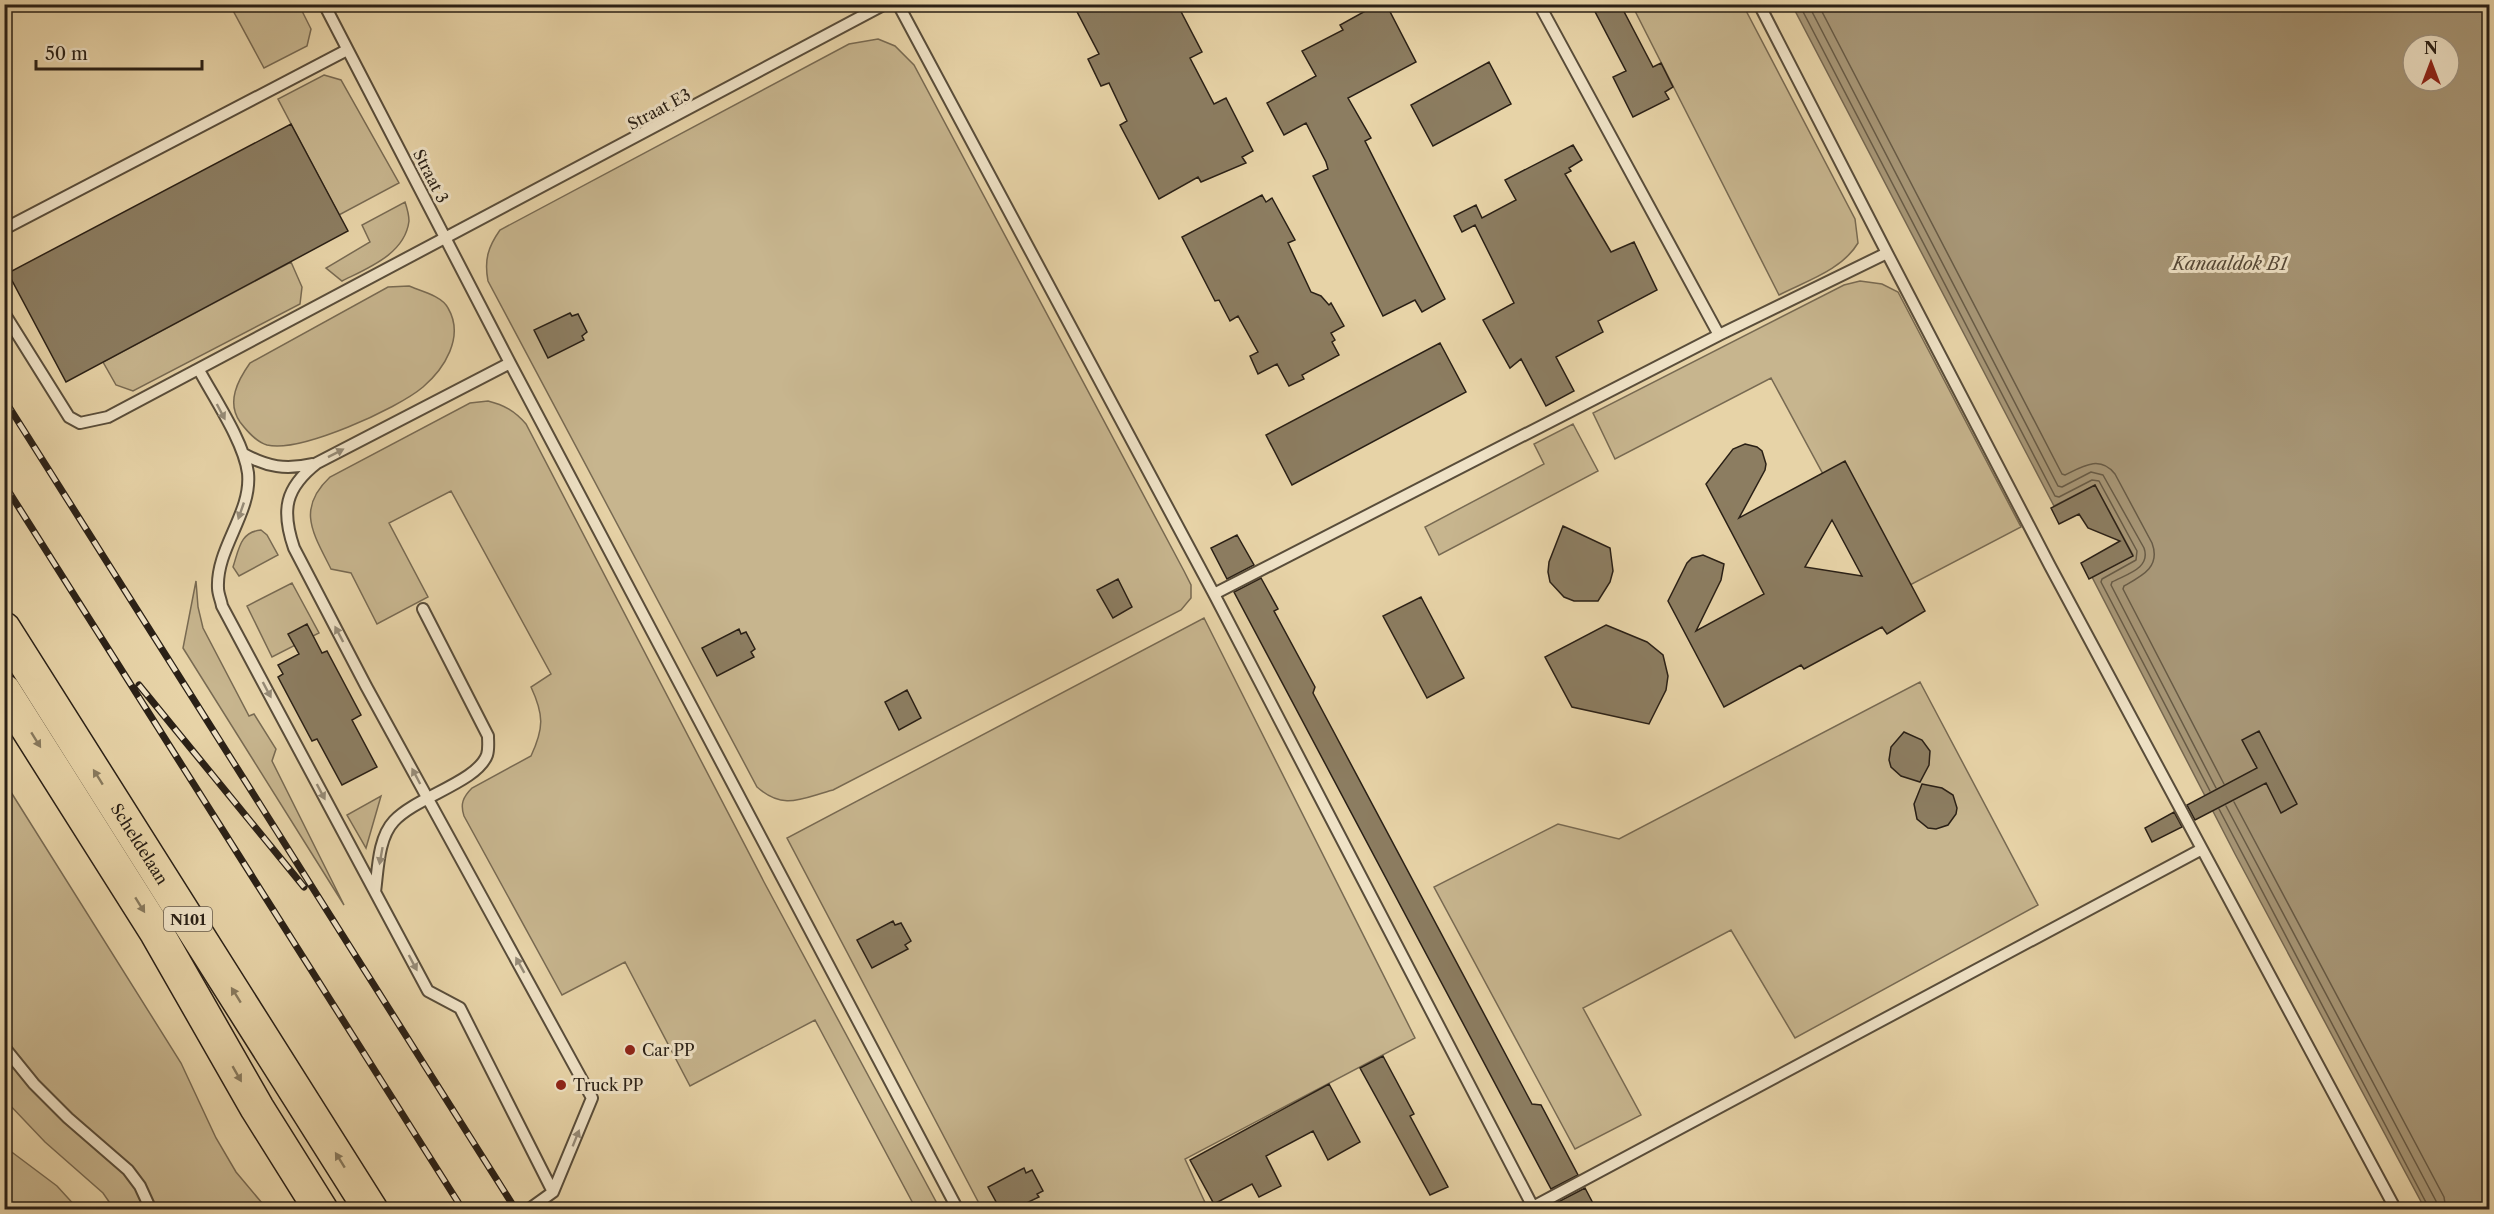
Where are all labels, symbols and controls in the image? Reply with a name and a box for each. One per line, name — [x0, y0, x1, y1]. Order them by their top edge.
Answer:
scale bar — [36, 33, 202, 71]
north arrow — [2401, 33, 2461, 93]
text: N — [2424, 38, 2438, 58]
text: 50 m — [45, 43, 88, 65]
street label: Straat E3 — [624, 84, 694, 134]
street label: Straat 3 — [409, 146, 453, 206]
water label: Kanaaldok B1 — [2171, 253, 2288, 275]
one-way arrow — [216, 403, 226, 420]
one-way arrow — [328, 448, 345, 458]
one-way arrow — [235, 502, 245, 520]
one-way arrow — [334, 625, 344, 642]
one-way arrow — [262, 682, 272, 699]
one-way arrow — [30, 732, 41, 748]
one-way arrow — [411, 767, 421, 784]
one-way arrow — [93, 769, 104, 785]
one-way arrow — [316, 783, 326, 800]
street label: Scheldelaan — [107, 799, 173, 888]
one-way arrow — [376, 846, 385, 865]
one-way arrow — [134, 897, 145, 913]
road number: N101 — [164, 907, 212, 931]
one-way arrow — [408, 955, 418, 972]
one-way arrow — [515, 956, 525, 973]
one-way arrow — [231, 987, 242, 1003]
place label: Car PP — [642, 1040, 695, 1060]
marker: Car PP — [623, 1043, 637, 1057]
one-way arrow — [232, 1066, 242, 1083]
place label: Truck PP — [573, 1075, 644, 1095]
marker: Truck PP — [554, 1078, 568, 1092]
one-way arrow — [571, 1129, 581, 1147]
one-way arrow — [335, 1152, 346, 1168]

